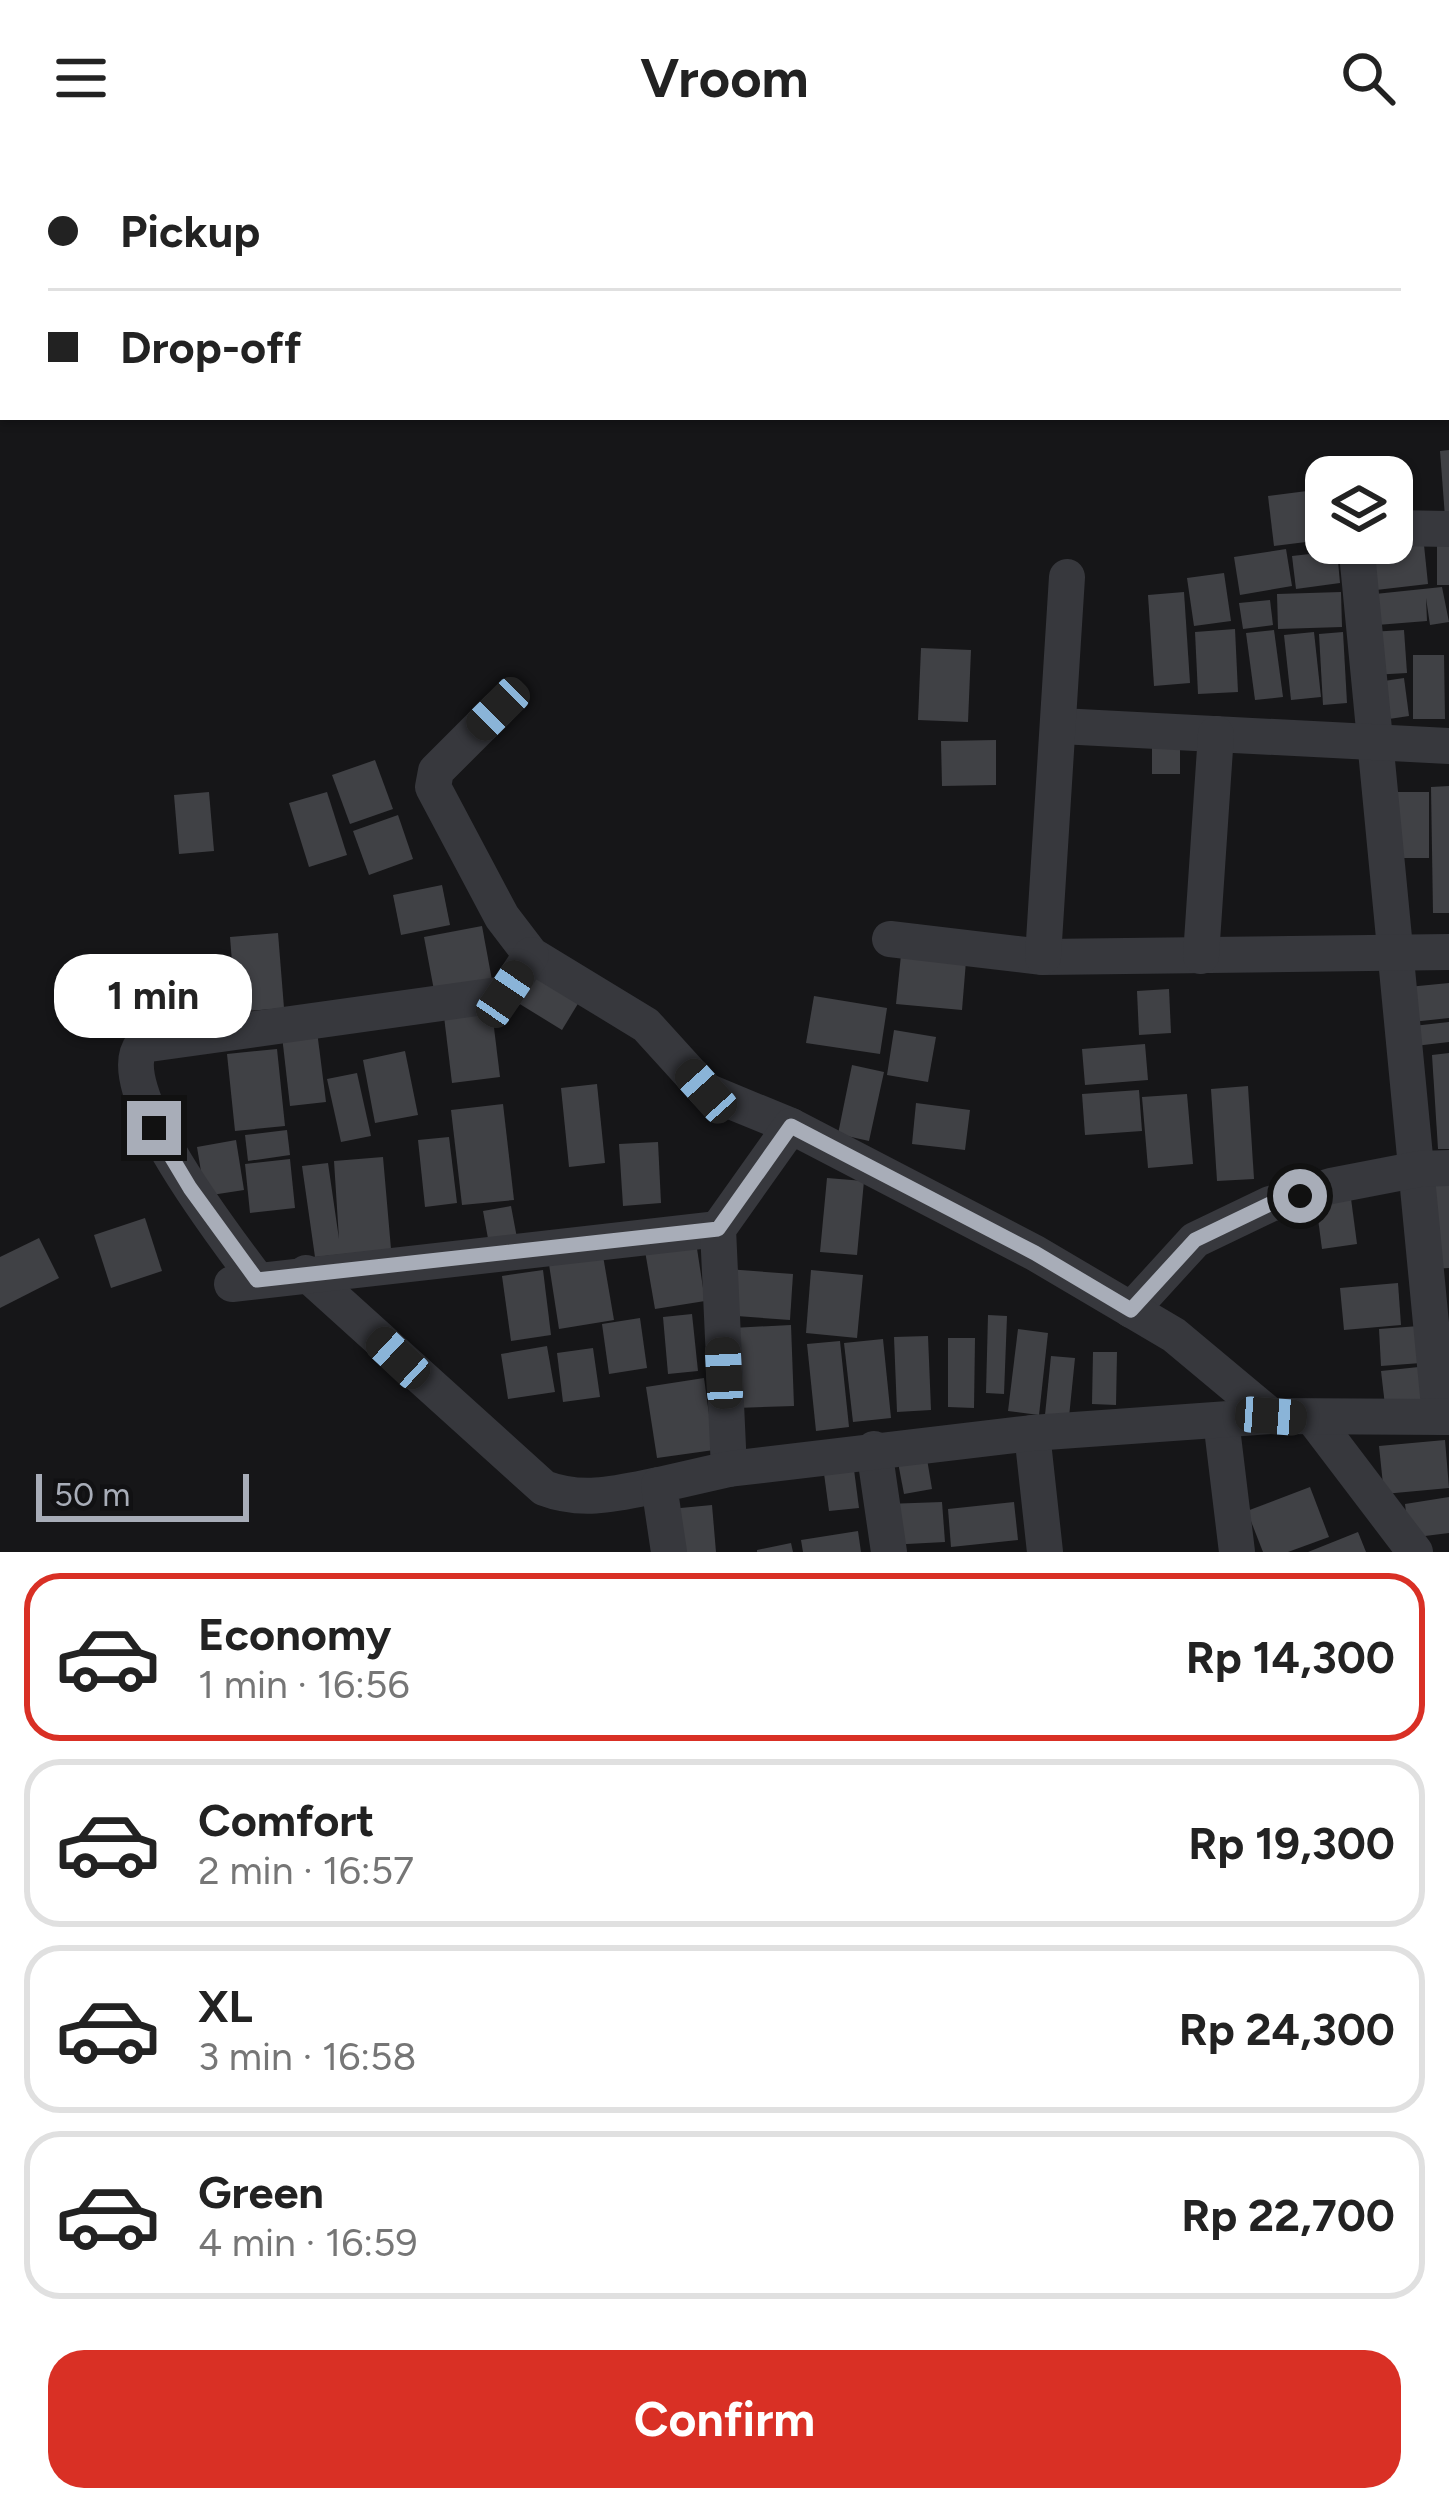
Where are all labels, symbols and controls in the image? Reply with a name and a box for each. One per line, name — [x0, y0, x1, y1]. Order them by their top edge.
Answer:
icon: menu — [48, 45, 114, 111]
icon: search — [1335, 45, 1401, 111]
text: Vroom — [640, 46, 809, 111]
text: Pickup — [120, 204, 260, 258]
text: Drop-off — [120, 320, 302, 374]
map controls — [1305, 456, 1413, 564]
button: layers — [1305, 456, 1413, 564]
car — [460, 671, 536, 747]
callout: 1 min — [55, 954, 253, 1038]
car — [470, 954, 540, 1034]
text: 1 min — [107, 972, 199, 1019]
car — [669, 1052, 743, 1130]
route end — [127, 1101, 181, 1155]
route start — [1273, 1169, 1327, 1223]
car — [359, 1320, 437, 1396]
car — [704, 1336, 744, 1410]
car — [1234, 1396, 1308, 1436]
scale bar — [36, 1468, 249, 1521]
text: 50 m — [54, 1475, 130, 1514]
icon: car — [54, 1603, 162, 1711]
text: Economy — [198, 1607, 391, 1661]
text: Rp 14,300 — [1186, 1630, 1395, 1684]
text: 1 min · 16:56 — [198, 1661, 409, 1708]
icon: car — [54, 1789, 162, 1897]
text: Comfort — [198, 1793, 374, 1847]
text: Rp 19,300 — [1188, 1816, 1395, 1870]
text: 2 min · 16:57 — [198, 1847, 414, 1894]
icon: car — [54, 1975, 162, 2083]
text: XL — [198, 1979, 253, 2033]
text: Rp 24,300 — [1179, 2002, 1395, 2056]
text: 3 min · 16:58 — [198, 2033, 416, 2080]
icon: car — [54, 2161, 162, 2269]
text: Green — [198, 2165, 324, 2219]
text: Rp 22,700 — [1181, 2188, 1395, 2242]
text: 4 min · 16:59 — [198, 2219, 418, 2266]
button: Confirm — [48, 2350, 1401, 2488]

